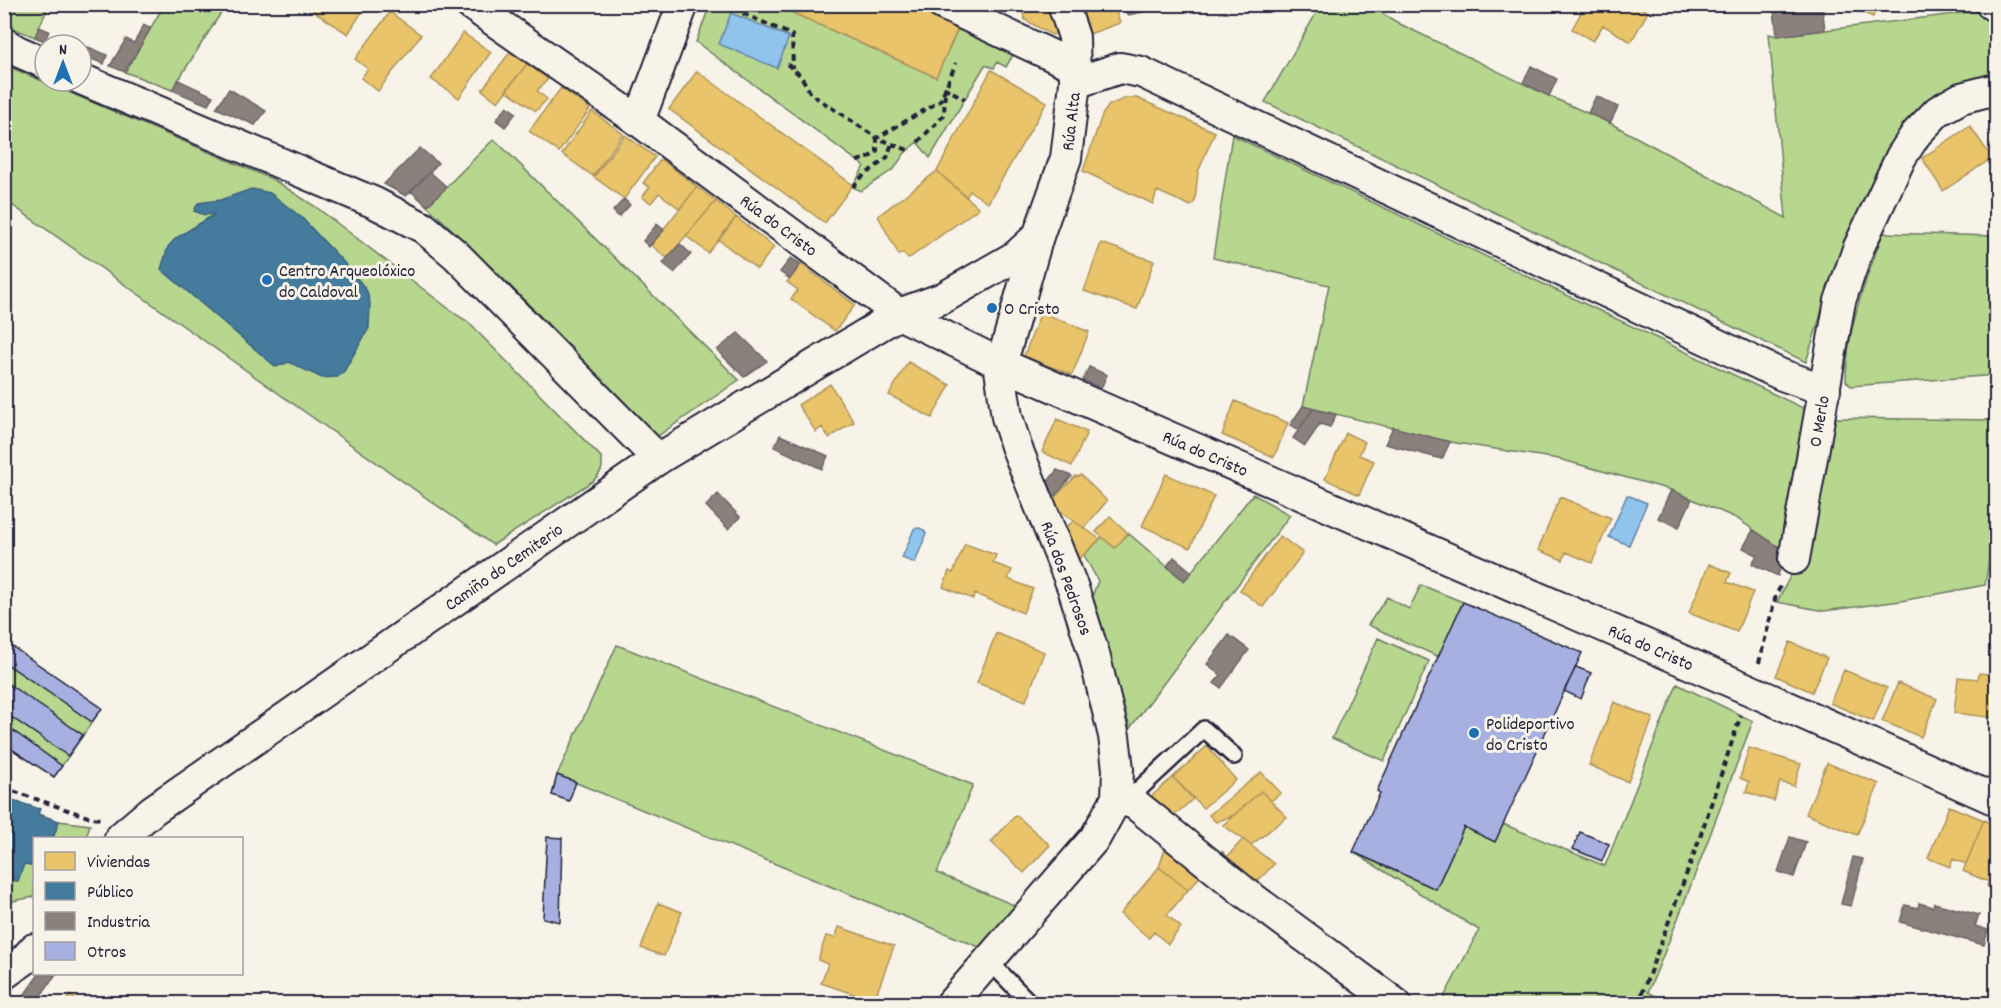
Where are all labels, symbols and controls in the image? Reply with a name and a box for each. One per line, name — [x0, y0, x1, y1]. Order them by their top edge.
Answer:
north arrow — [33, 33, 93, 93]
text: N — [59, 39, 67, 62]
street label: Rúa Alta — [1057, 91, 1089, 152]
street label: Rúa do Cristo — [734, 190, 822, 264]
place label: Centro Arqueolóxico do Caldoval — [279, 260, 415, 306]
marker: Centro Arqueolóxico do Caldoval — [260, 273, 274, 287]
place label: O Cristo — [1004, 298, 1060, 323]
marker: O Cristo — [985, 301, 999, 315]
street label: O Merlo — [1804, 394, 1838, 449]
street label: Rúa do Cristo — [1158, 426, 1251, 485]
street label: Rúa dos Pedrosos — [1032, 518, 1097, 639]
street label: Camiño do Cemiterio — [441, 519, 569, 618]
street label: Rúa do Cristo — [1604, 620, 1697, 679]
place label: Polideportivo do Cristo — [1486, 713, 1575, 759]
marker: Polideportivo do Cristo — [1467, 726, 1481, 740]
legend — [33, 837, 243, 975]
text: Viviendas — [87, 851, 150, 876]
text: Público — [87, 881, 134, 906]
text: Industria — [87, 911, 150, 936]
text: Otros — [87, 941, 126, 966]

